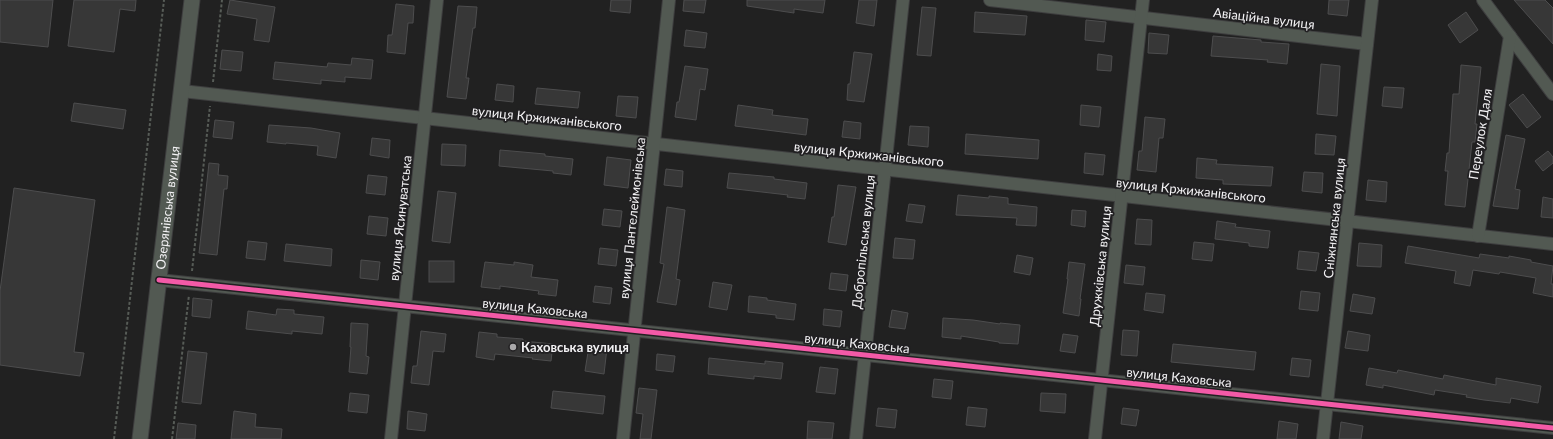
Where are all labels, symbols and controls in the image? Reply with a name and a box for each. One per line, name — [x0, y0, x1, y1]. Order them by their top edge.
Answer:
street label: Авіаційна вулиця — [1212, 4, 1316, 32]
street label: Переулок Даля — [1465, 87, 1495, 181]
street label: вулиця Кржижанівського — [471, 102, 623, 134]
street label: вулиця Пантелеймонівська — [616, 136, 648, 300]
street label: вулиця Кржижанівського — [793, 138, 945, 170]
street label: Озерянівська вулиця — [152, 145, 183, 270]
street label: вулиця Ясинуватська — [385, 155, 415, 281]
street label: Сніжнянська вулиця — [1320, 157, 1348, 279]
street label: Добропільська вулиця — [848, 174, 878, 310]
street label: вулиця Кржижанівського — [1115, 174, 1267, 206]
street label: Дружківська вулиця — [1086, 205, 1114, 327]
street label: вулиця Каховська — [482, 295, 588, 321]
street label: вулиця Каховська — [804, 330, 910, 356]
place label: Каховська вулиця — [521, 339, 629, 355]
marker: Каховська вулиця — [508, 342, 518, 352]
street label: вулиця Каховська — [1126, 364, 1232, 390]

